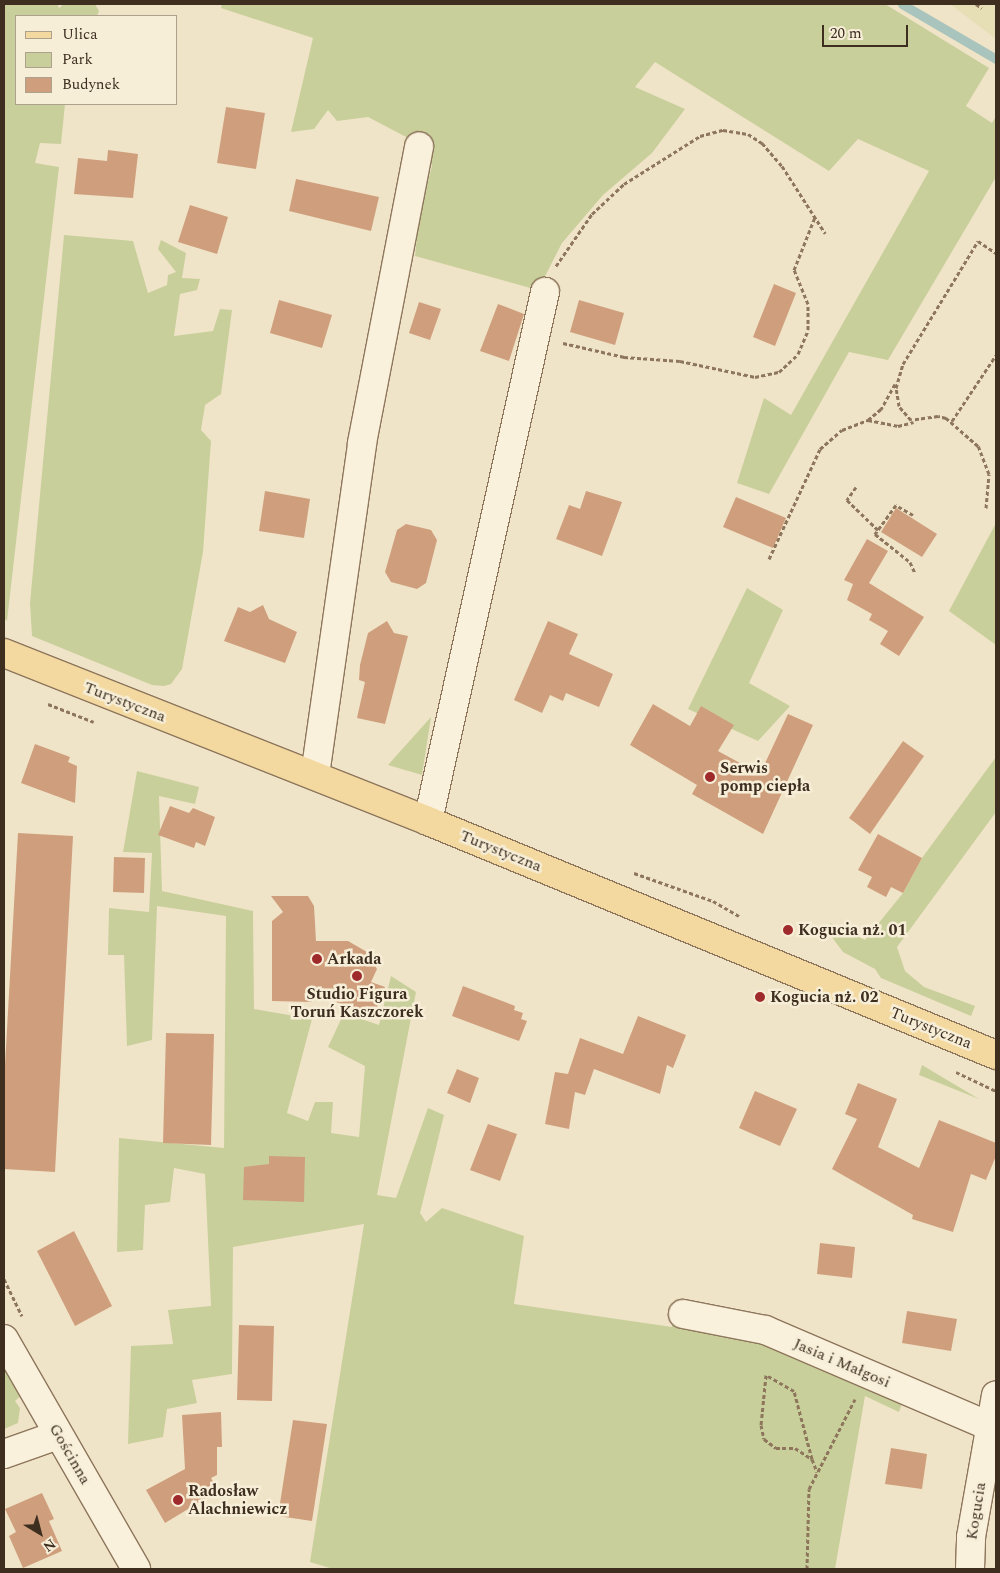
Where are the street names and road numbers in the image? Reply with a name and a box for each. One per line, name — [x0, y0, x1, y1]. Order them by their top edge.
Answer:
street label: Turystyczna — [81, 678, 169, 726]
street label: Turystyczna — [457, 826, 545, 876]
street label: Turystyczna — [887, 1003, 975, 1053]
street label: Jasia i Małgosi — [791, 1334, 893, 1392]
street label: Gościnna — [45, 1420, 95, 1488]
street label: Kogucia — [962, 1481, 990, 1541]

